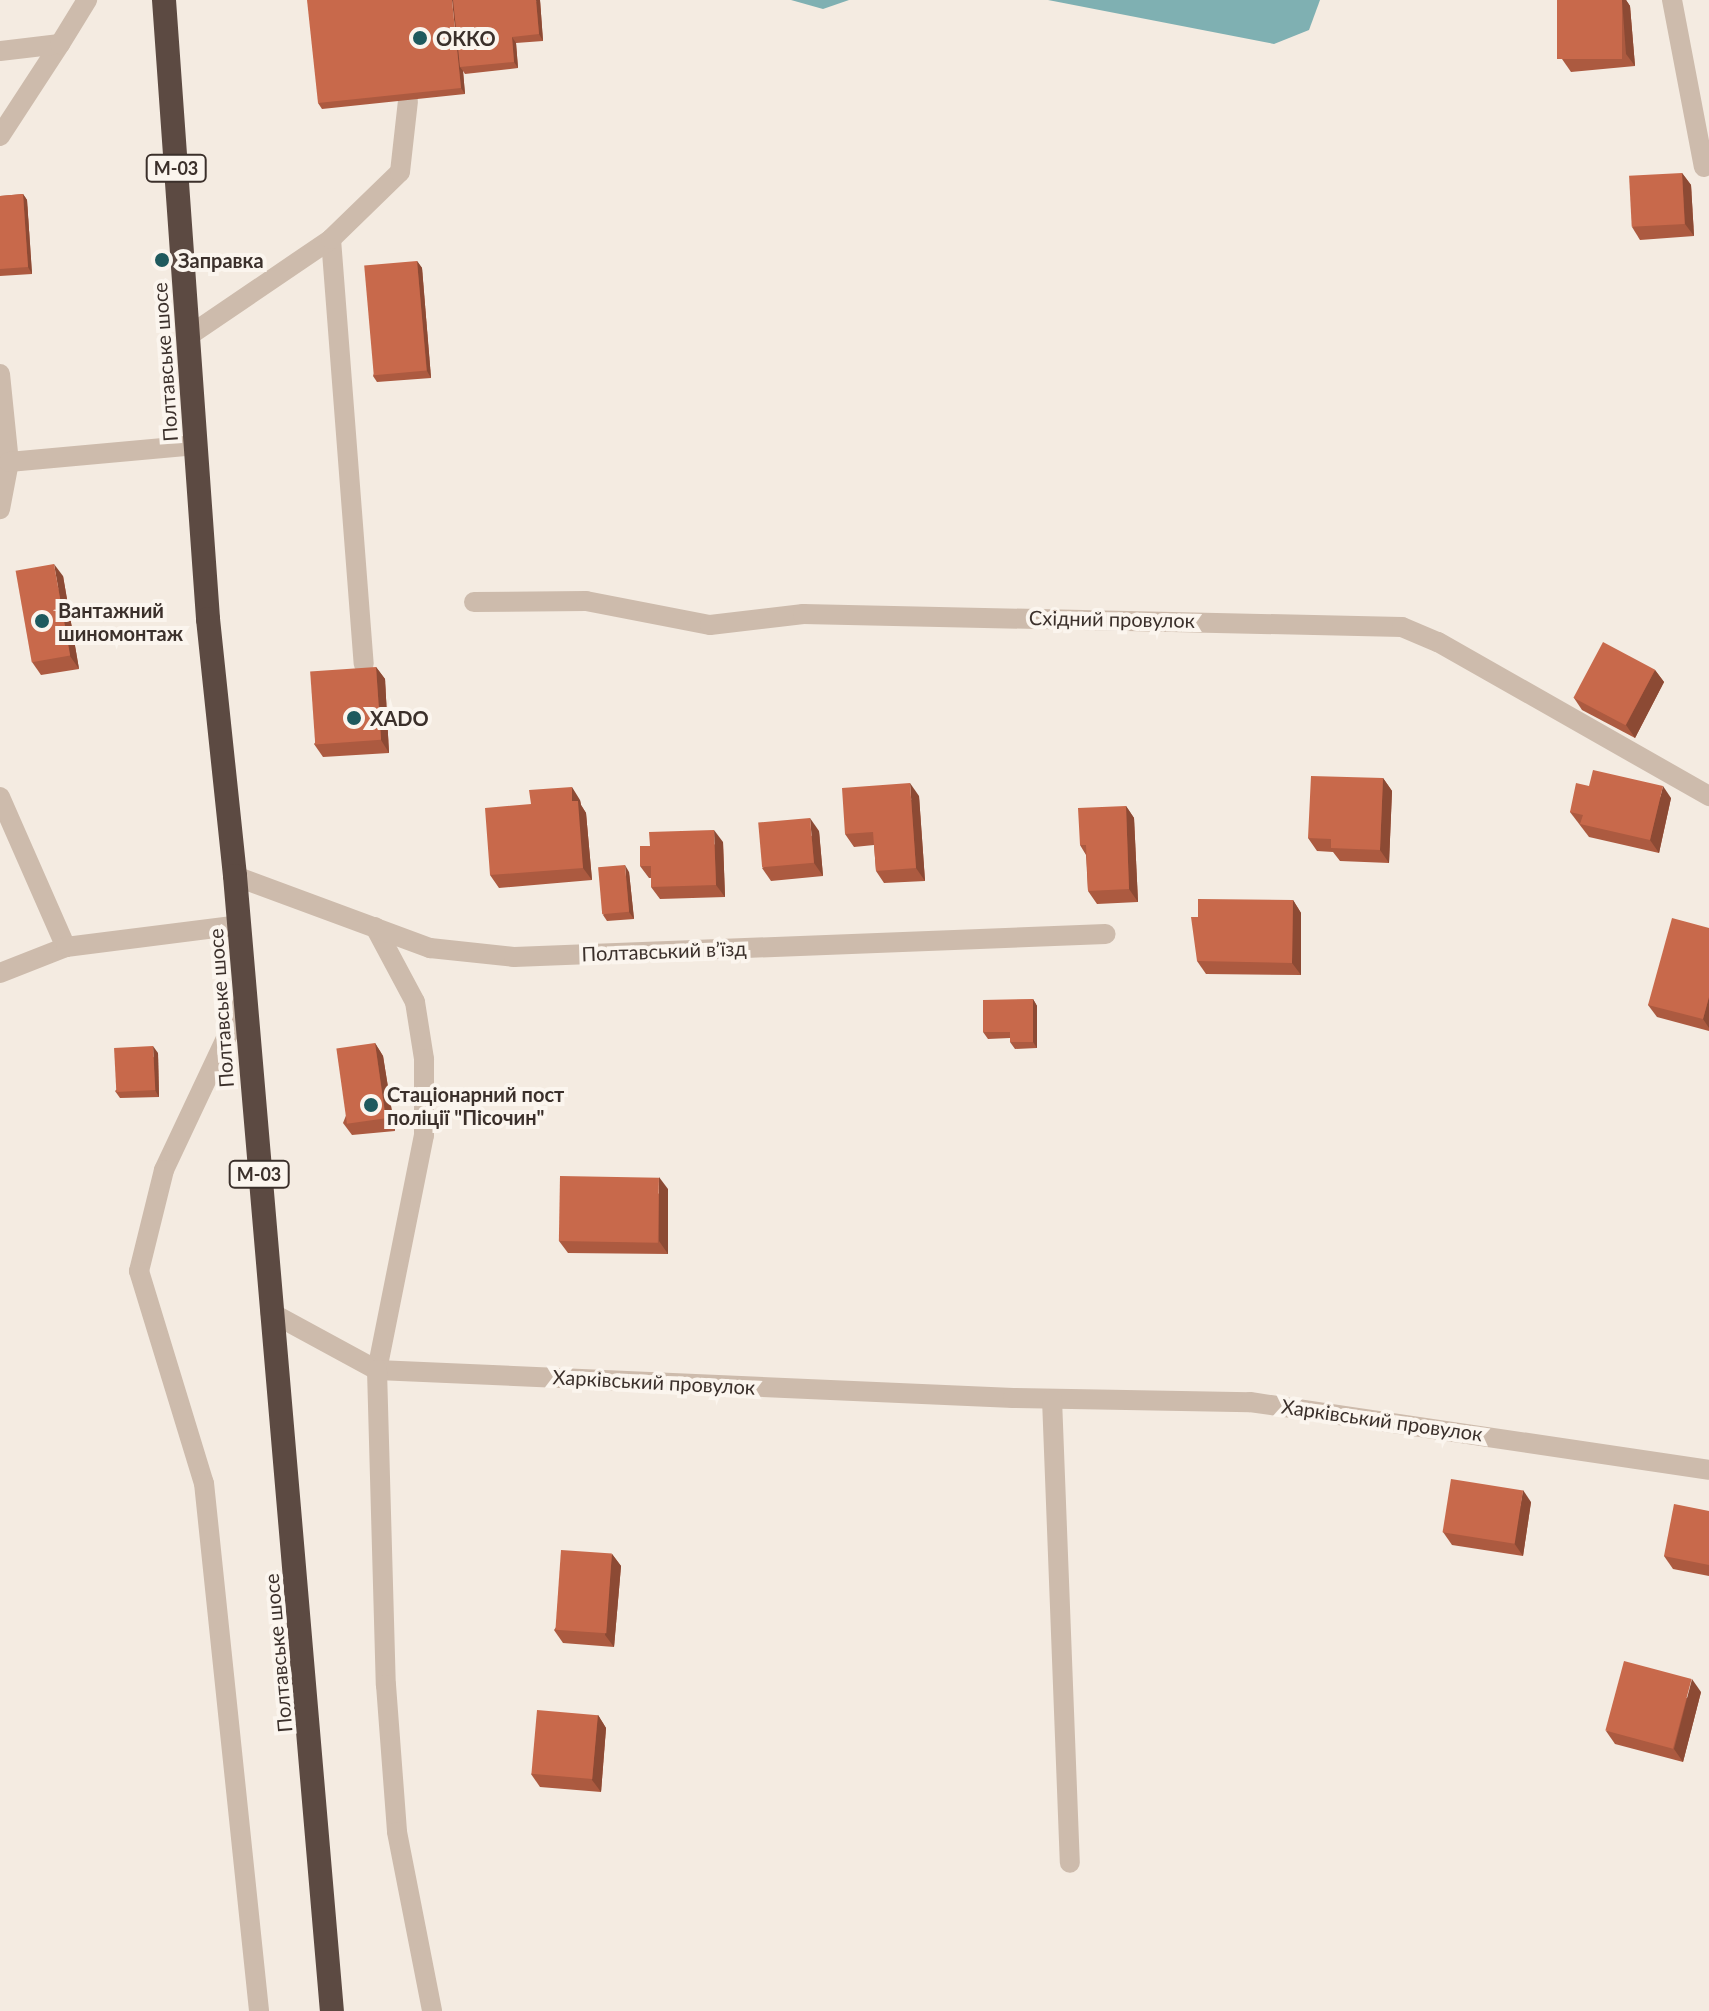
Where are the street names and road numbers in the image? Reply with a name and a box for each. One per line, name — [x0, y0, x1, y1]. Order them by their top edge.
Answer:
road number: М-03 — [144, 154, 208, 182]
street label: Полтавське шосе — [147, 282, 183, 442]
street label: Східний провулок — [1029, 606, 1195, 632]
street label: Полтавське шосе — [203, 928, 239, 1088]
street label: Полтавський в’їзд — [581, 936, 747, 966]
road number: М-03 — [227, 1160, 291, 1188]
street label: Харківський провулок — [552, 1365, 756, 1399]
street label: Харківський провулок — [1280, 1394, 1484, 1446]
street label: Полтавське шосе — [259, 1573, 297, 1733]

